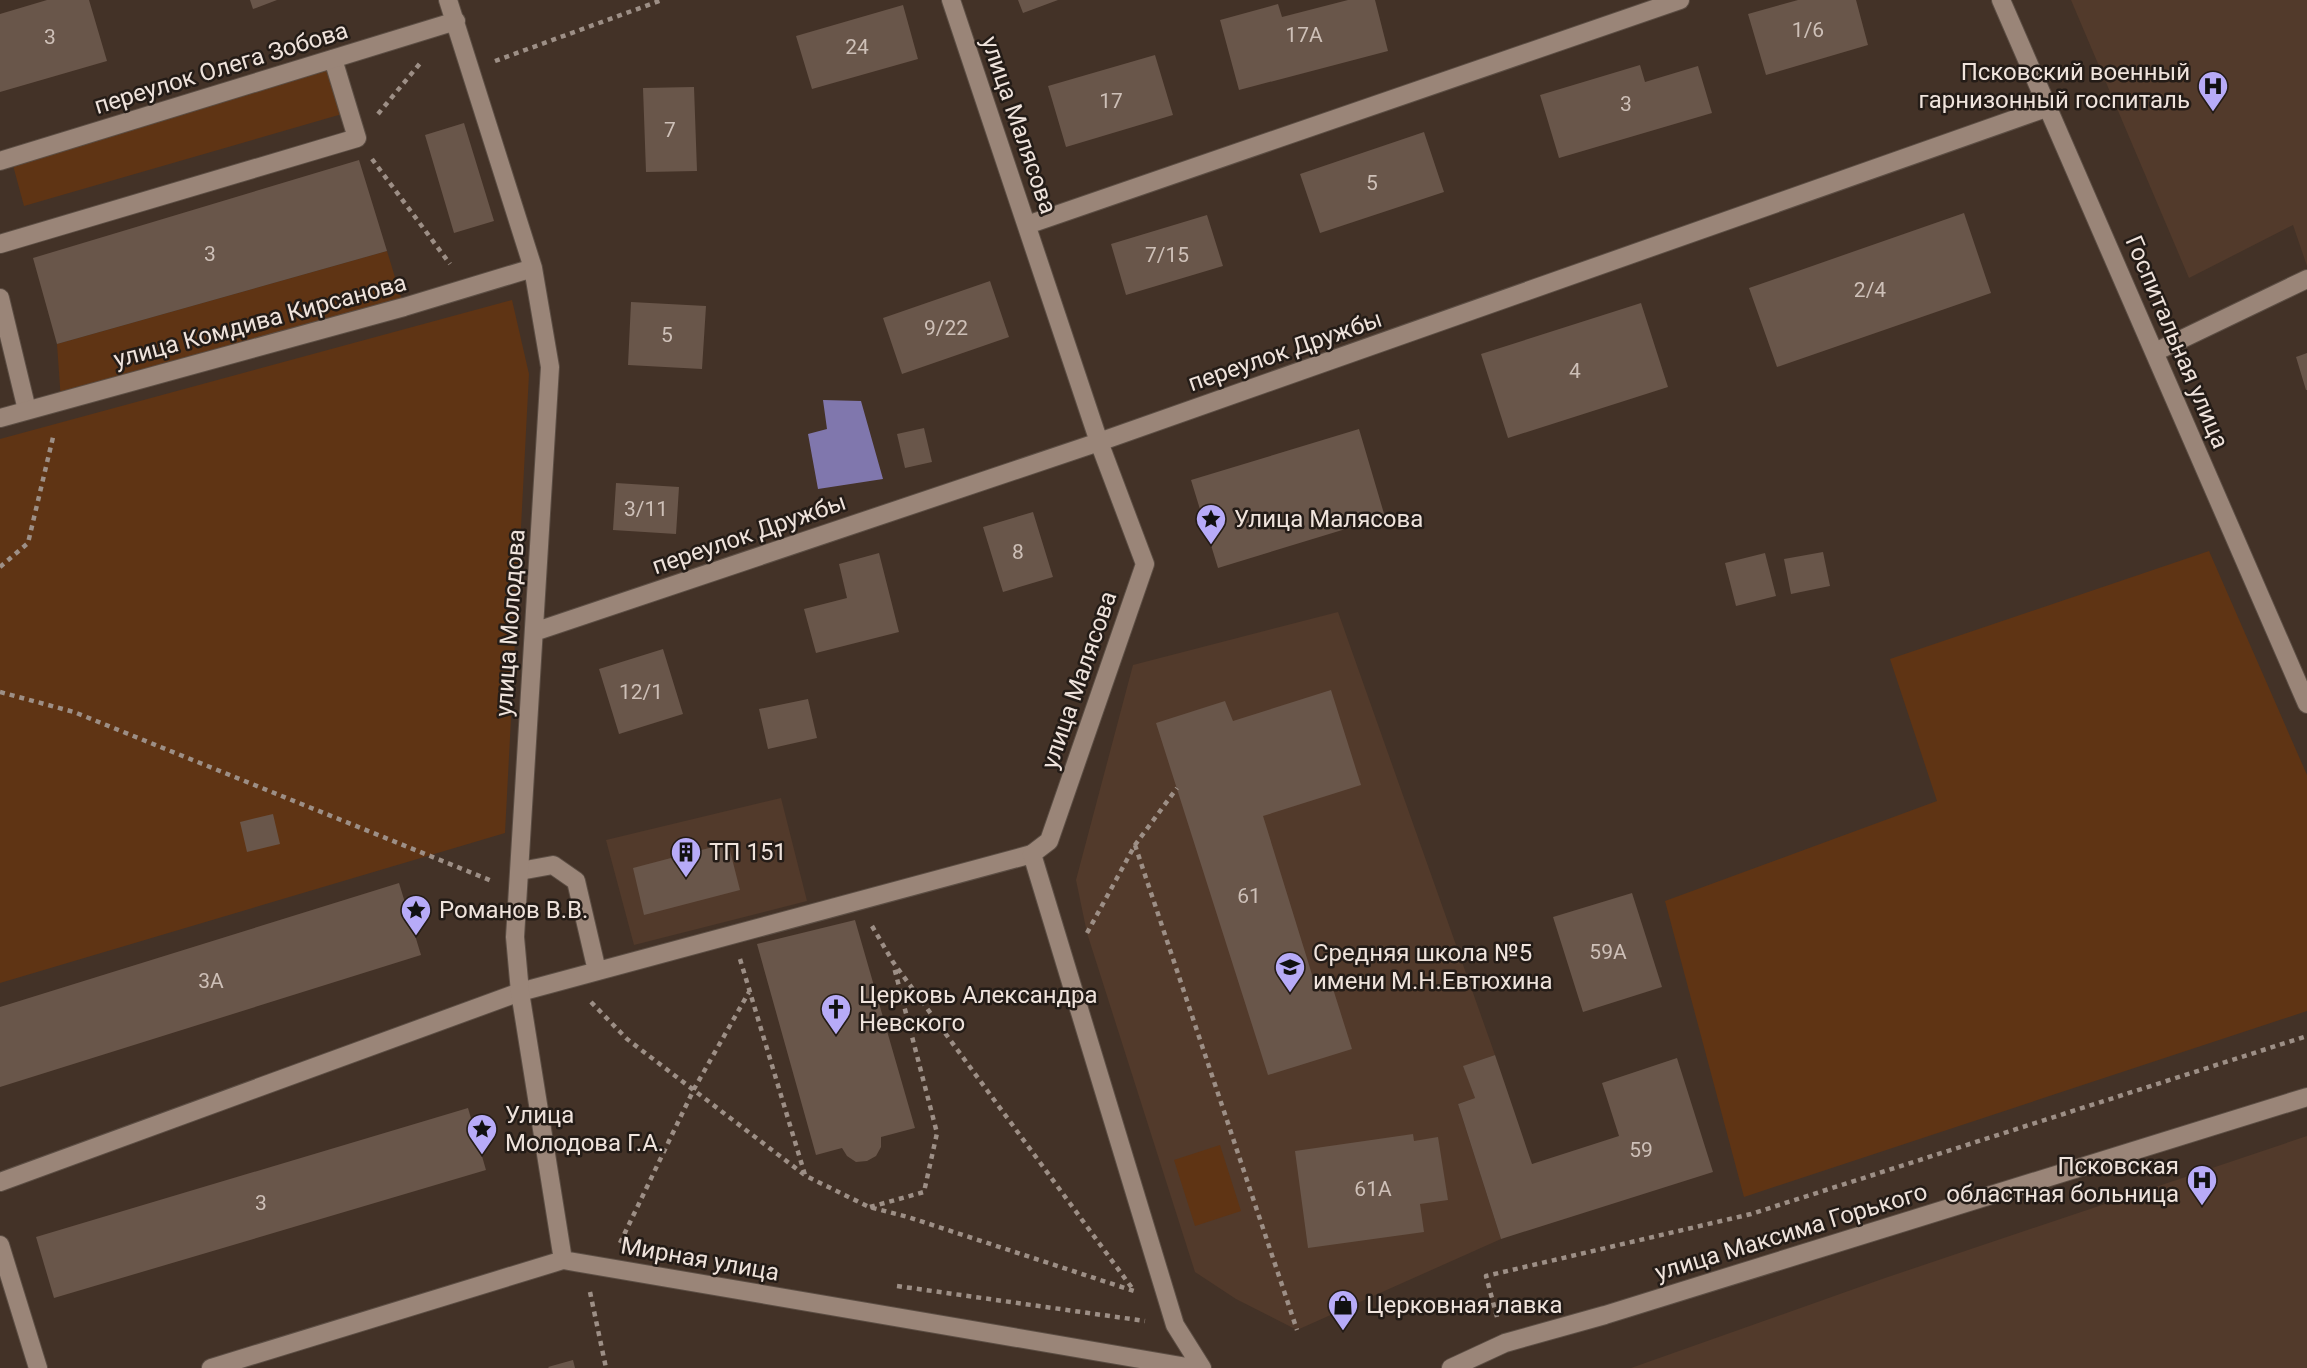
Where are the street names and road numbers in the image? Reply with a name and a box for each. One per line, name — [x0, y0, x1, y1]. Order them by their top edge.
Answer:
street label: переулок Олега Зобова — [91, 16, 351, 120]
street label: улица Малясова — [975, 33, 1063, 217]
street label: Госпитальная улица — [2120, 231, 2234, 453]
street label: улица Комдива Кирсанова — [111, 268, 409, 374]
street label: переулок Дружбы — [1184, 305, 1386, 397]
street label: переулок Дружбы — [648, 488, 850, 580]
street label: улица Молодова — [489, 528, 531, 718]
street label: улица Малясова — [1035, 588, 1123, 772]
street label: улица Максима Горького — [1652, 1177, 1930, 1287]
street label: Мирная улица — [619, 1231, 781, 1287]

